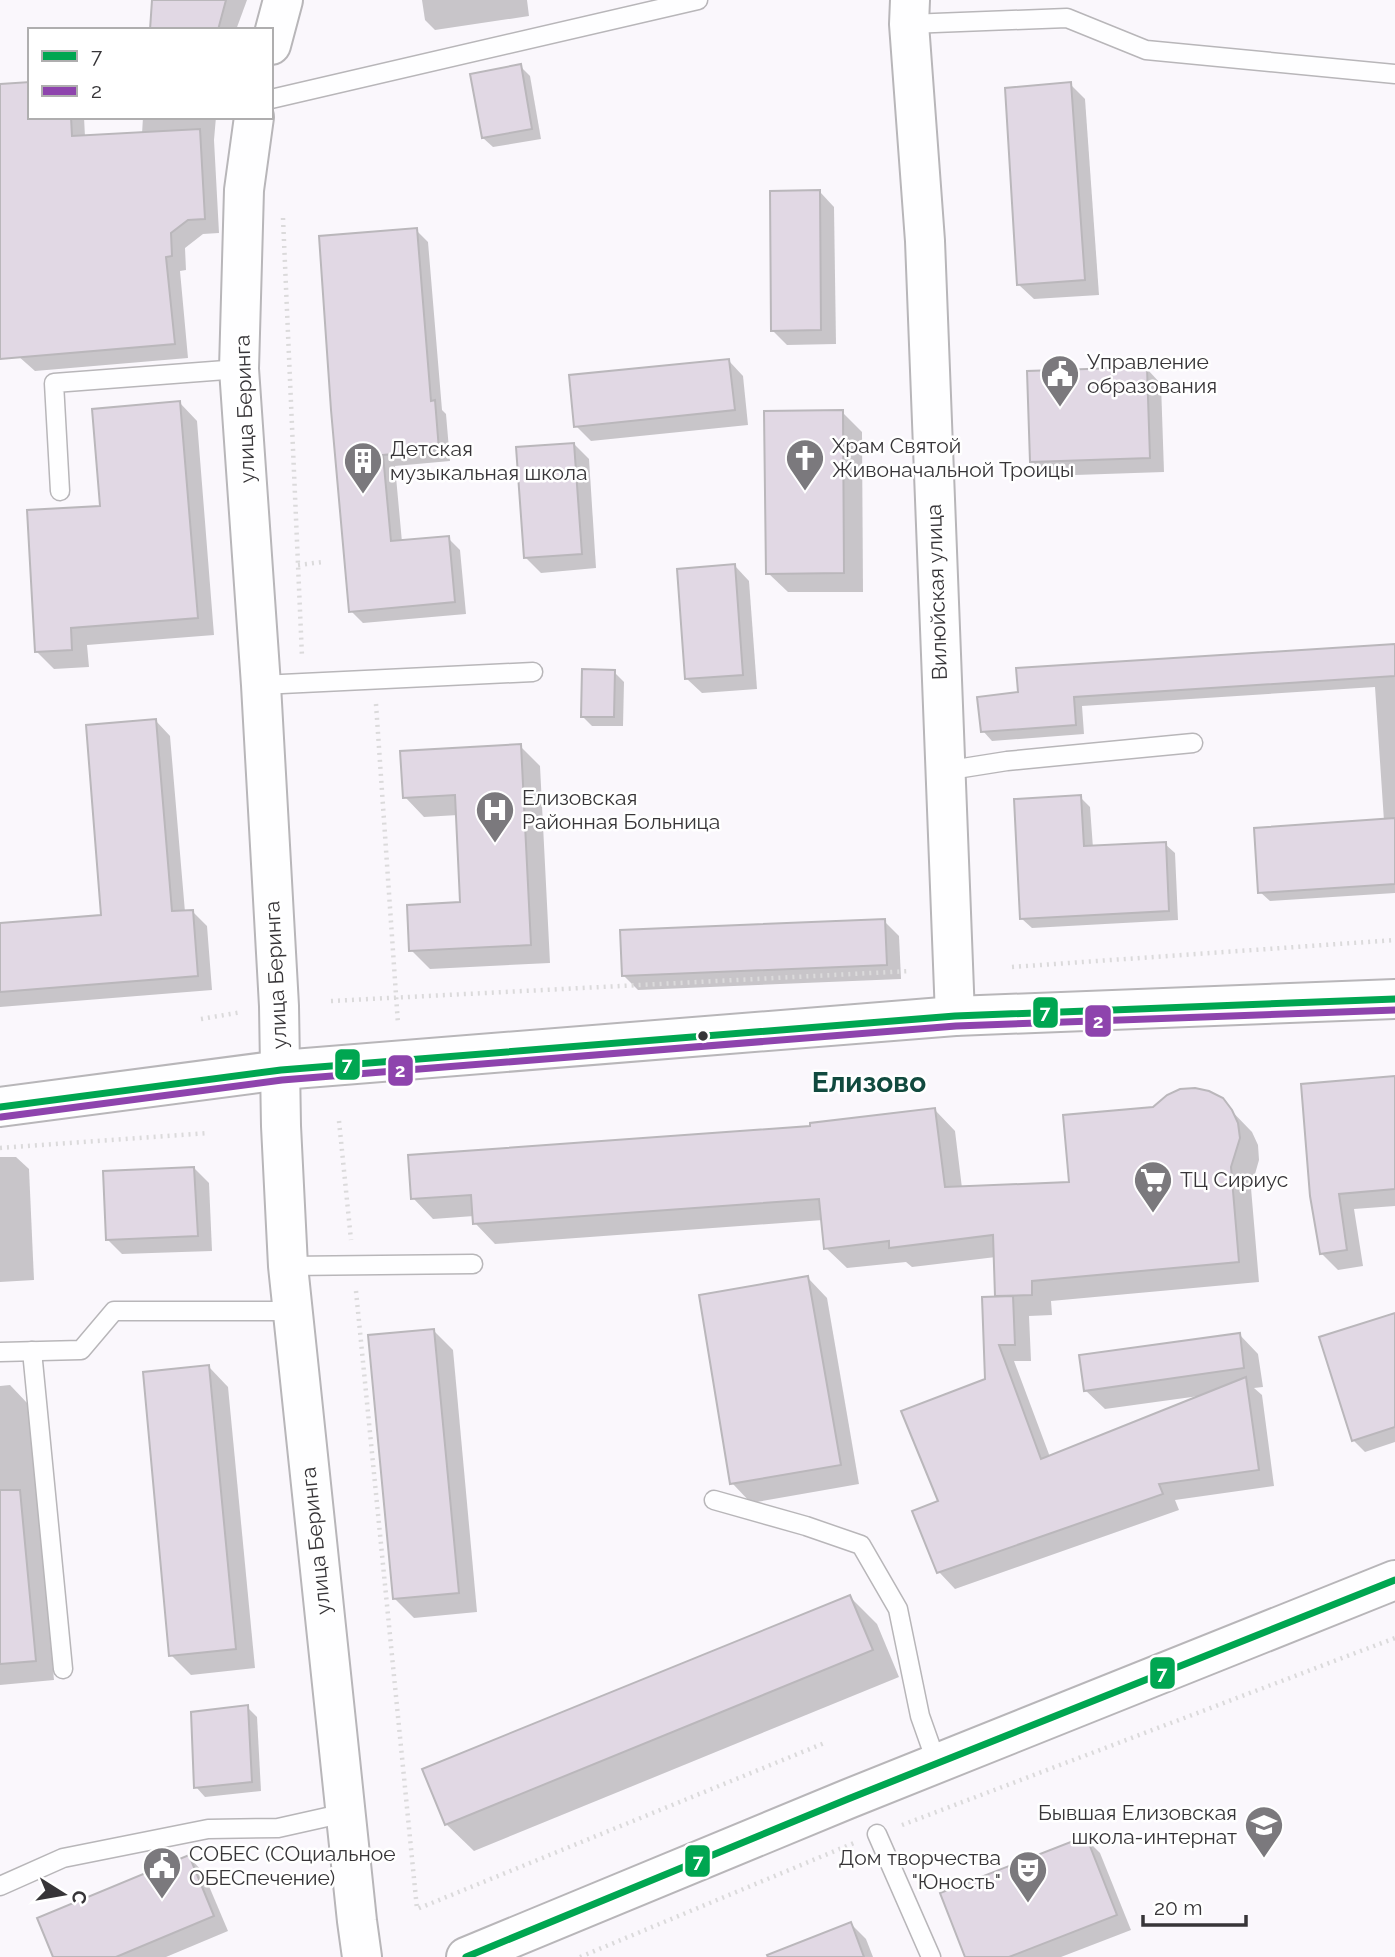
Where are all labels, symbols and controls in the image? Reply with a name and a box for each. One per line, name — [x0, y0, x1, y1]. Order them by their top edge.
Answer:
legend — [28, 28, 273, 119]
text: 7 — [91, 43, 103, 68]
text: 2 — [91, 78, 102, 103]
street label: улица Беринга — [229, 334, 260, 484]
place label: Управление образования — [1087, 349, 1217, 398]
public building icon: Управление образования — [1039, 353, 1081, 408]
place label: Храм Святой Живоначальной Троицы — [832, 433, 1074, 482]
place label: Детская музыкальная школа — [390, 436, 587, 485]
church icon: Храм Святой Живоначальной Троицы — [784, 437, 826, 492]
building icon: Детская музыкальная школа — [342, 440, 384, 495]
street label: Вилюйская улица — [921, 504, 952, 680]
place label: Елизовская Районная Больница — [522, 785, 720, 834]
hospital icon: Елизовская Районная Больница — [474, 789, 516, 844]
street label: улица Беринга — [259, 900, 292, 1050]
line badge: 7 — [1032, 996, 1059, 1029]
text: 7 — [1040, 1001, 1051, 1023]
line badge: 2 — [1084, 1004, 1112, 1038]
text: 2 — [1093, 1010, 1103, 1032]
unlabelled marker — [696, 1029, 710, 1043]
line badge: 7 — [334, 1048, 361, 1081]
text: 7 — [342, 1053, 353, 1075]
line badge: 2 — [387, 1054, 414, 1087]
text: 2 — [395, 1059, 405, 1081]
district label: Елизово — [812, 1066, 926, 1099]
supermarket icon: ТЦ Сириус — [1132, 1159, 1174, 1214]
place label: ТЦ Сириус — [1180, 1167, 1288, 1192]
street label: улица Беринга — [295, 1466, 336, 1616]
line badge: 7 — [1149, 1656, 1176, 1690]
text: 7 — [1157, 1662, 1168, 1684]
place label: Бывшая Елизовская школа-интернат — [1038, 1800, 1237, 1849]
school or university icon: Бывшая Елизовская школа-интернат — [1243, 1804, 1285, 1859]
place label: СОБЕС (СОциальное ОБЕСпечение) — [189, 1841, 395, 1890]
line badge: 7 — [684, 1844, 711, 1878]
public building icon: СОБЕС (СОциальное ОБЕСпечение) — [141, 1845, 183, 1900]
place label: Дом творчества "Юность" — [839, 1845, 1001, 1894]
theatre icon: Дом творчества "Юность" — [1007, 1849, 1049, 1904]
text: 7 — [693, 1850, 704, 1872]
north arrow — [28, 1859, 98, 1929]
scale bar — [1143, 1884, 1246, 1928]
text: С — [68, 1889, 92, 1906]
text: 20 m — [1154, 1895, 1202, 1920]

